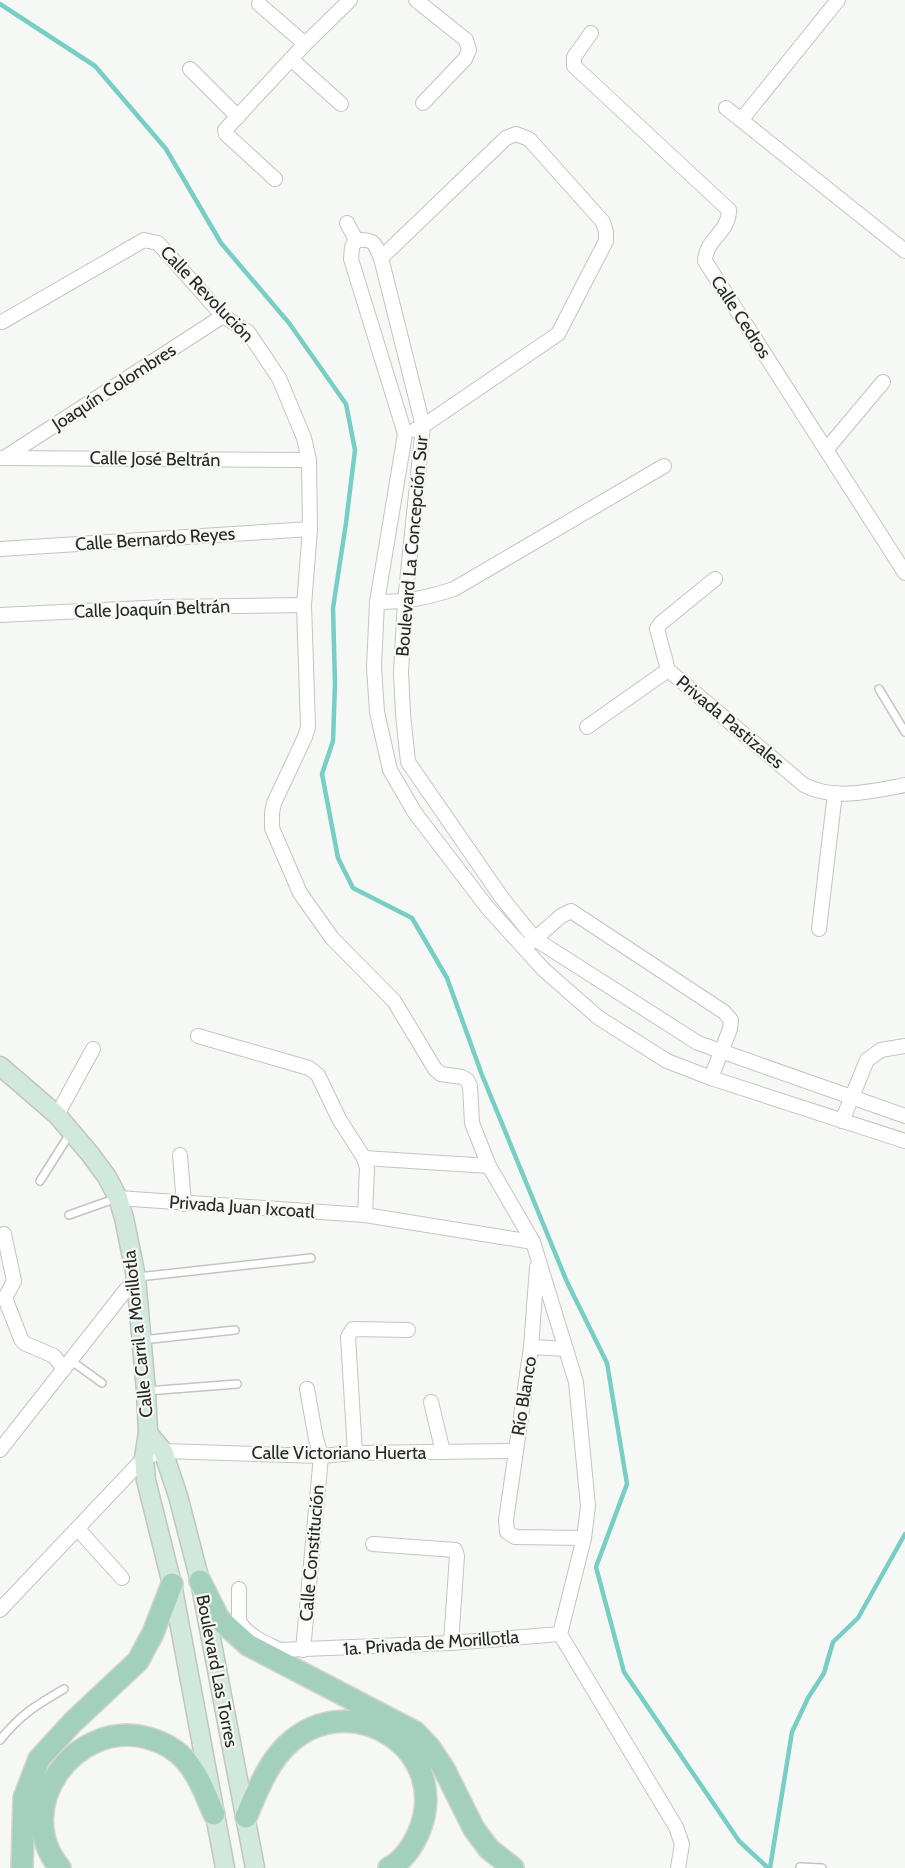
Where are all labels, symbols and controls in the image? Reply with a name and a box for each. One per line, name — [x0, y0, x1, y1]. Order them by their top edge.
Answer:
street label: Calle Revolución — [156, 241, 258, 347]
street label: Calle Cedros — [706, 271, 776, 363]
street label: Joaquín Colombres — [47, 339, 180, 436]
street label: Boulevard La Concepción Sur — [391, 434, 433, 657]
street label: Calle José Beltrán — [89, 447, 221, 471]
street label: Calle Bernardo Reyes — [74, 522, 236, 556]
street label: Calle Joaquín Beltrán — [74, 595, 230, 623]
street label: Privada Pastizales — [672, 671, 788, 773]
street label: Privada Juan Ixcoatl — [168, 1191, 316, 1223]
street label: Calle Carril a Morillotla — [118, 1249, 158, 1419]
street label: Río Blanco — [507, 1355, 541, 1437]
street label: Calle Victoriano Huerta — [252, 1442, 427, 1464]
street label: Calle Constitución — [295, 1484, 329, 1622]
street label: Boulevard Las Torres — [191, 1593, 243, 1749]
street label: 1a. Privada de Morillotla — [342, 1626, 520, 1660]

